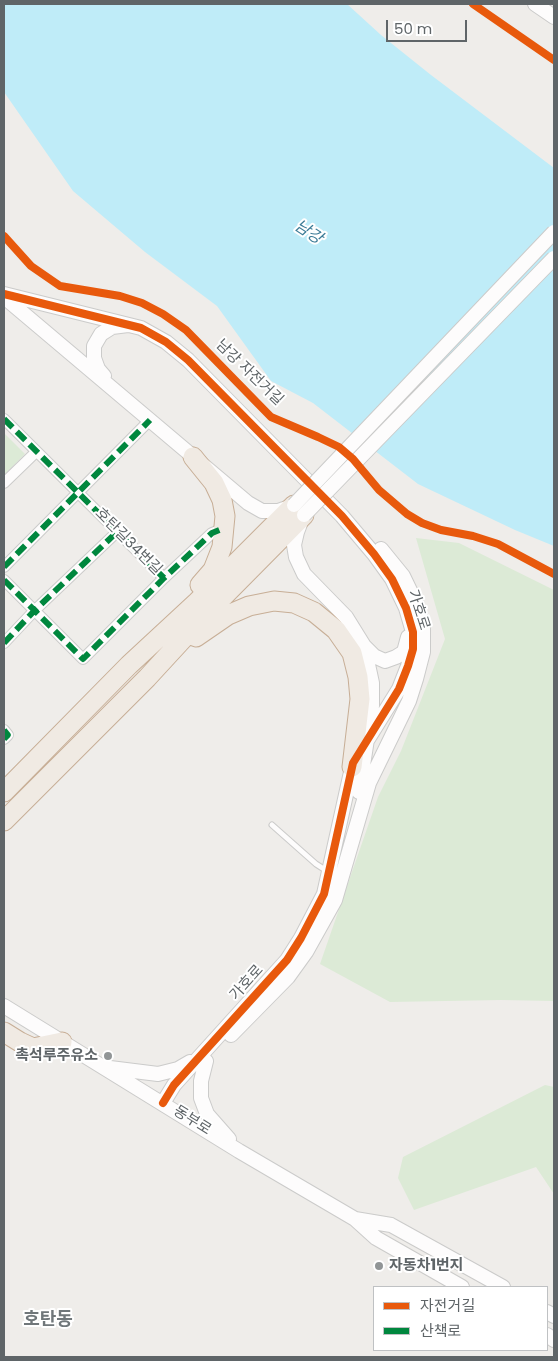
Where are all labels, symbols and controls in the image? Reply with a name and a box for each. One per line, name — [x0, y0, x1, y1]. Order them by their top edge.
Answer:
scale bar — [388, 10, 469, 42]
text: 50 m — [394, 18, 432, 39]
water label: 남강 — [290, 217, 326, 249]
street label: 남강 자전거길 — [212, 336, 286, 410]
street label: 호탄길34번길 — [91, 505, 165, 579]
street label: 가호로 — [403, 588, 433, 632]
street label: 가호로 — [226, 962, 268, 1004]
place label: 촉석루주유소 — [15, 1047, 98, 1065]
marker: 촉석루주유소 — [102, 1050, 114, 1062]
street label: 동부로 — [170, 1102, 214, 1140]
place label: 자동차1번지 — [389, 1257, 464, 1275]
marker: 자동차1번지 — [373, 1260, 385, 1272]
legend — [373, 1286, 548, 1351]
text: 자전거길 — [420, 1295, 475, 1316]
district label: 호탄동 — [23, 1309, 73, 1331]
text: 산책로 — [420, 1320, 461, 1341]

